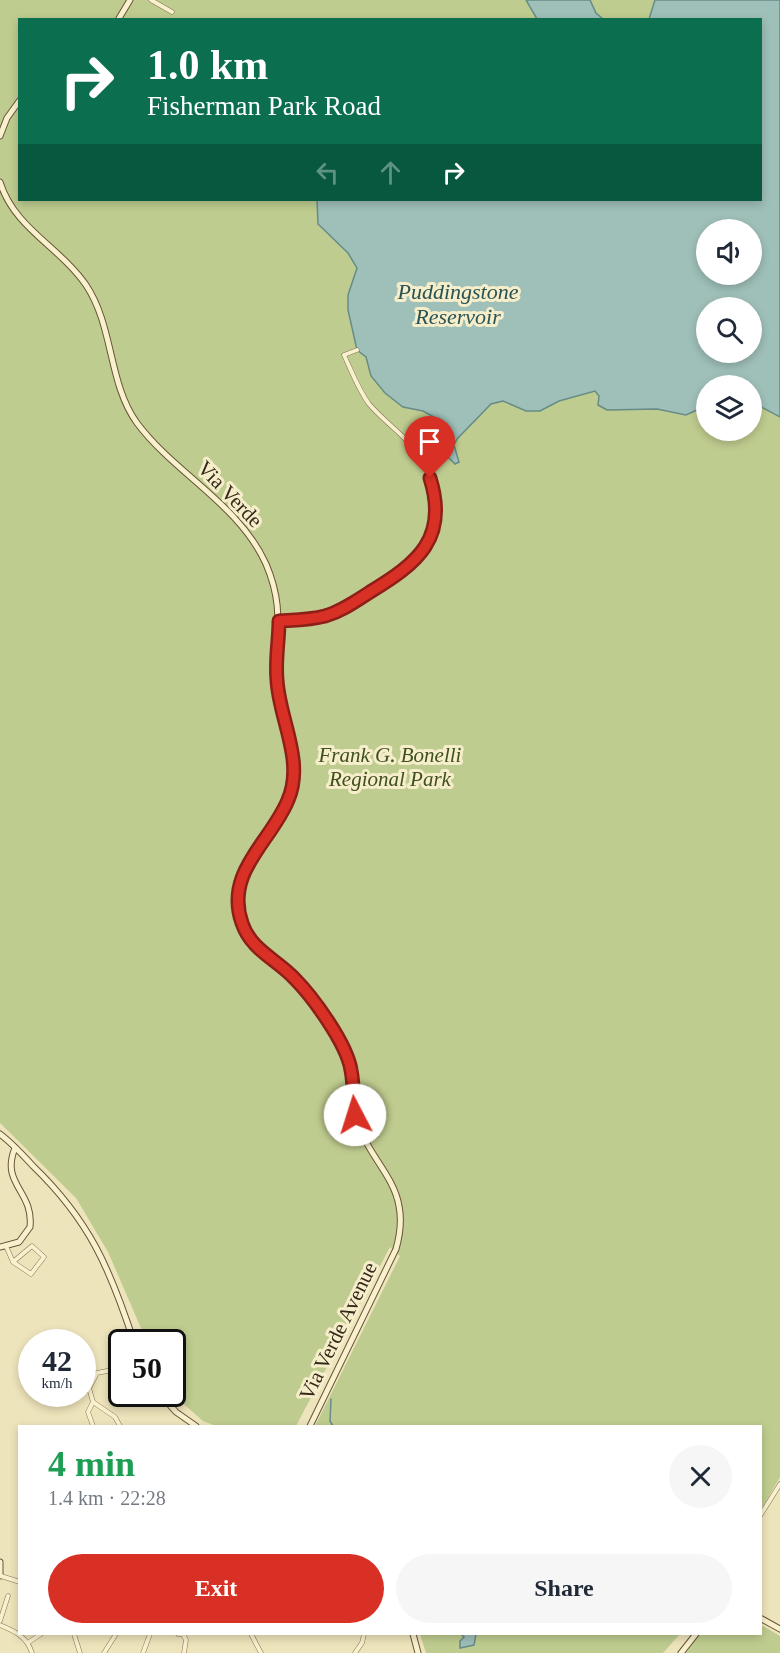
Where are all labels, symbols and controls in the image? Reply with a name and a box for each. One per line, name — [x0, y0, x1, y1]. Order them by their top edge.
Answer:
icon: right — [48, 42, 126, 120]
text: 1.0 km — [147, 42, 268, 88]
text: Fisherman Park Road — [147, 91, 381, 121]
icon: left — [311, 156, 344, 189]
icon: ahead — [374, 156, 407, 189]
icon: right — [437, 156, 470, 189]
map controls — [696, 219, 762, 441]
button: sound — [696, 219, 762, 285]
water label: Puddingstone Reservoir — [397, 279, 519, 329]
button: search — [696, 297, 762, 363]
button: layers — [696, 375, 762, 441]
pin — [404, 416, 455, 478]
icon: arrive — [413, 425, 446, 458]
street label: Via Verde — [193, 456, 267, 532]
park label: Frank G. Bonelli Regional Park — [318, 743, 462, 791]
position arrow — [323, 1083, 387, 1147]
street label: Via Verde Avenue — [294, 1258, 382, 1404]
speed limit sign: 50 — [108, 1329, 186, 1407]
text: 42 — [42, 1344, 72, 1377]
text: km/h — [42, 1375, 72, 1391]
text: 4 min — [48, 1444, 135, 1484]
button: close — [669, 1445, 732, 1508]
text: 1.4 km · 22:28 — [48, 1487, 166, 1509]
button: Exit — [48, 1554, 384, 1623]
button: Share — [396, 1554, 732, 1623]

